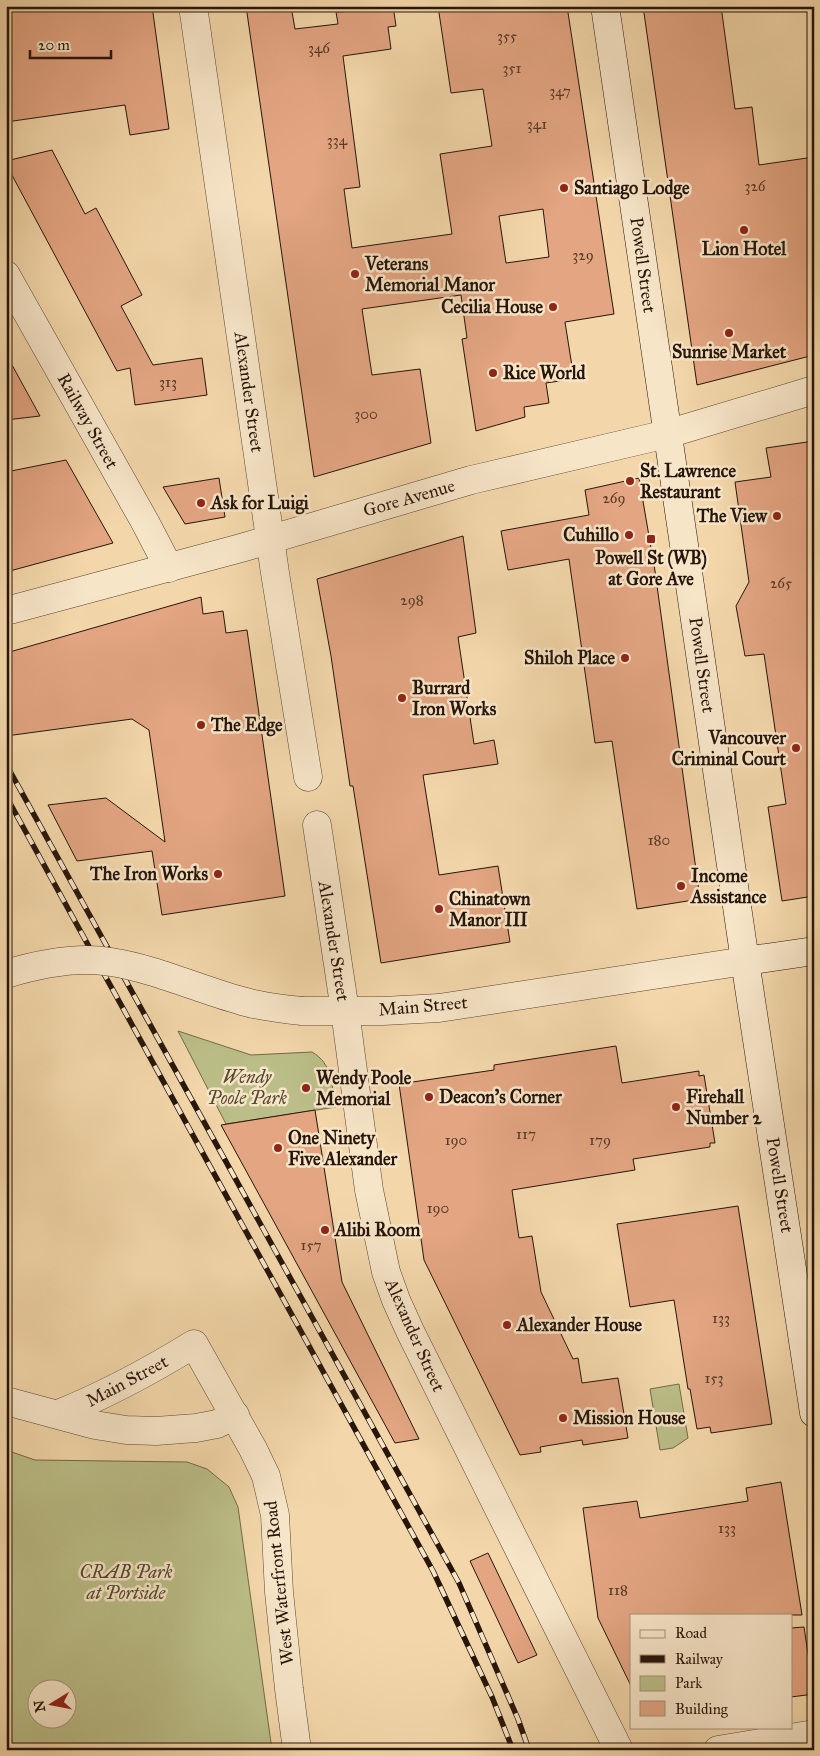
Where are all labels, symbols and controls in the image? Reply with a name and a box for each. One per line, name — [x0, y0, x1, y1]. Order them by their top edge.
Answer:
house number: 355 — [497, 27, 517, 45]
scale bar — [30, 28, 111, 60]
text: 20 m — [38, 36, 70, 54]
house number: 346 — [308, 39, 331, 57]
house number: 351 — [503, 59, 522, 77]
house number: 347 — [549, 82, 571, 100]
house number: 341 — [527, 115, 547, 133]
house number: 334 — [327, 131, 348, 149]
place label: Santiago Lodge — [574, 177, 690, 200]
house number: 326 — [744, 177, 767, 195]
marker: Santiago Lodge — [558, 182, 570, 194]
street label: Powell Street — [625, 216, 661, 315]
marker: Lion Hotel — [738, 224, 750, 236]
place label: Lion Hotel — [702, 238, 787, 260]
house number: 329 — [572, 246, 594, 264]
place label: Veterans Memorial Manor — [364, 253, 496, 296]
marker: Veterans Memorial Manor — [349, 268, 361, 280]
place label: Cecilia House — [441, 296, 544, 318]
marker: Cecilia House — [547, 301, 559, 313]
marker: Sunrise Market — [723, 327, 735, 339]
street label: Alexander Street — [230, 329, 268, 454]
place label: Sunrise Market — [672, 341, 787, 363]
place label: Rice World — [503, 362, 586, 384]
marker: Rice World — [487, 367, 499, 379]
street label: Railway Street — [53, 369, 124, 473]
house number: 313 — [159, 373, 177, 391]
house number: 300 — [354, 405, 378, 423]
place label: St. Lawrence Restaurant — [640, 460, 736, 503]
street label: Gore Avenue — [361, 474, 457, 522]
marker: St. Lawrence Restaurant — [624, 475, 636, 487]
house number: 269 — [602, 489, 626, 507]
place label: Ask for Luigi — [210, 492, 310, 515]
marker: Ask for Luigi — [195, 497, 207, 509]
place label: The View — [696, 505, 768, 527]
marker: The View — [771, 510, 783, 522]
place label: Cuhillo — [563, 524, 619, 546]
marker: Cuhillo — [623, 529, 635, 541]
marker: Powell St (WB) at Gore Ave — [645, 533, 657, 545]
place label: Powell St (WB) at Gore Ave — [595, 547, 707, 590]
house number: 265 — [770, 574, 792, 592]
house number: 298 — [400, 591, 424, 609]
street label: Powell Street — [684, 616, 720, 715]
place label: Shiloh Place — [524, 647, 615, 669]
marker: Shiloh Place — [619, 652, 631, 664]
place label: Burrard Iron Works — [412, 677, 497, 720]
marker: Burrard Iron Works — [396, 692, 408, 704]
place label: The Edge — [210, 714, 283, 737]
marker: The Edge — [195, 719, 207, 731]
place label: Vancouver Criminal Court — [672, 727, 787, 770]
marker: Vancouver Criminal Court — [790, 742, 802, 754]
house number: 180 — [648, 831, 670, 849]
place label: The Iron Works — [89, 863, 208, 885]
place label: Income Assistance — [690, 865, 767, 908]
marker: The Iron Works — [212, 868, 224, 880]
street label: Alexander Street — [313, 878, 354, 1003]
marker: Income Assistance — [675, 880, 687, 892]
place label: Chinatown Manor III — [449, 888, 531, 931]
marker: Chinatown Manor III — [433, 903, 445, 915]
street label: Main Street — [377, 991, 469, 1021]
park label: Wendy Poole Park — [207, 1066, 287, 1109]
place label: Wendy Poole Memorial — [316, 1067, 412, 1110]
marker: Wendy Poole Memorial — [300, 1082, 312, 1094]
place label: Deacon's Corner — [439, 1086, 563, 1108]
place label: Firehall Number 2 — [686, 1086, 762, 1129]
marker: Deacon's Corner — [423, 1091, 435, 1103]
marker: Firehall Number 2 — [670, 1101, 682, 1113]
house number: 117 — [516, 1125, 536, 1143]
place label: One Ninety Five Alexander — [288, 1127, 399, 1170]
house number: 190 — [445, 1131, 467, 1149]
house number: 179 — [589, 1131, 611, 1149]
street label: Powell Street — [762, 1136, 799, 1235]
marker: One Ninety Five Alexander — [272, 1142, 284, 1154]
house number: 190 — [427, 1199, 449, 1217]
place label: Alibi Room — [334, 1219, 421, 1241]
marker: Alibi Room — [319, 1224, 331, 1236]
house number: 157 — [301, 1236, 321, 1254]
street label: Alexander Street — [380, 1274, 450, 1396]
house number: 133 — [712, 1309, 730, 1327]
place label: Alexander House — [516, 1314, 643, 1336]
marker: Alexander House — [501, 1319, 513, 1331]
street label: Main Street — [82, 1350, 172, 1412]
house number: 153 — [705, 1369, 723, 1387]
place label: Mission House — [573, 1407, 686, 1429]
marker: Mission House — [557, 1412, 569, 1424]
street label: West Waterfront Road — [259, 1500, 299, 1666]
house number: 133 — [718, 1519, 736, 1537]
park label: CRAB Park at Portside — [79, 1561, 173, 1604]
house number: 118 — [608, 1581, 628, 1599]
legend — [630, 1614, 792, 1728]
text: Road — [675, 1624, 707, 1642]
text: Railway — [675, 1650, 724, 1668]
text: Park — [675, 1674, 702, 1692]
north arrow — [28, 1678, 78, 1728]
text: N — [30, 1699, 49, 1713]
text: Building — [675, 1700, 729, 1718]

